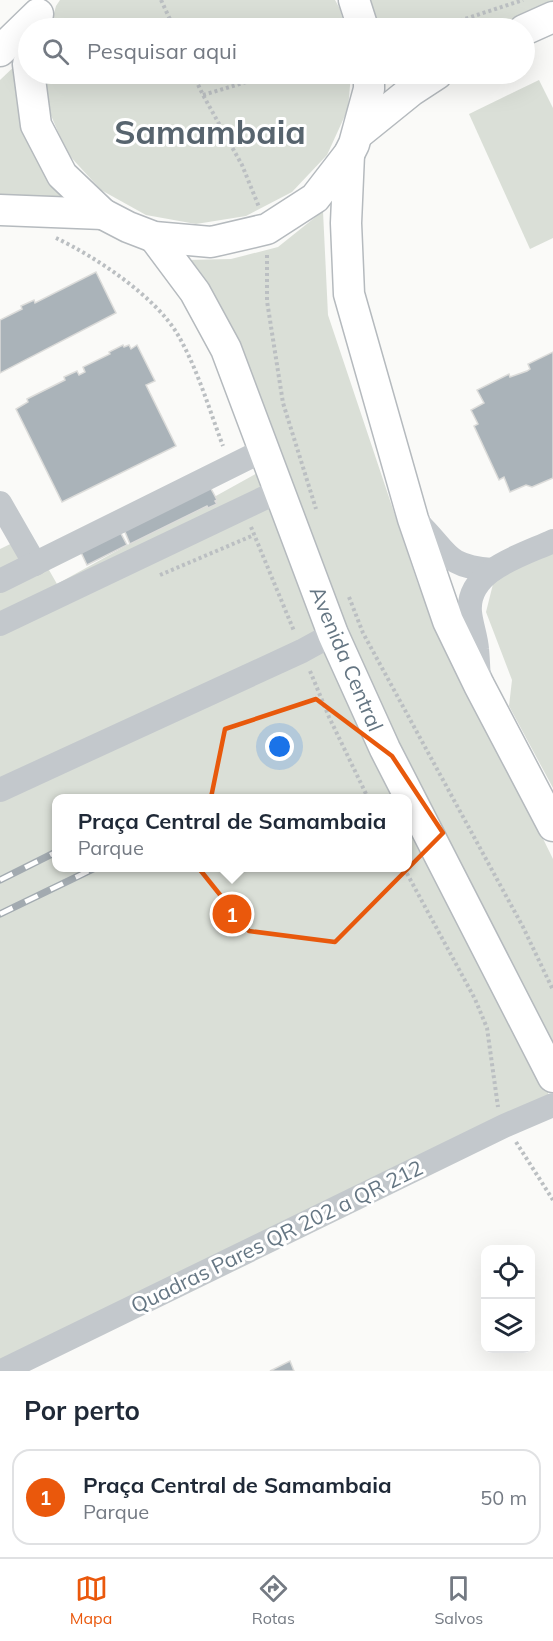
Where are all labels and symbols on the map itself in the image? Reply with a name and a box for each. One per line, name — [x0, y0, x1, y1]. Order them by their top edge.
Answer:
district label: Samambaia — [114, 111, 306, 152]
street label: Avenida Central — [305, 582, 389, 735]
your location — [265, 732, 294, 761]
pin: 1 — [212, 892, 252, 936]
street label: Quadras Pares QR 202 a QR 212 — [126, 1154, 427, 1318]

